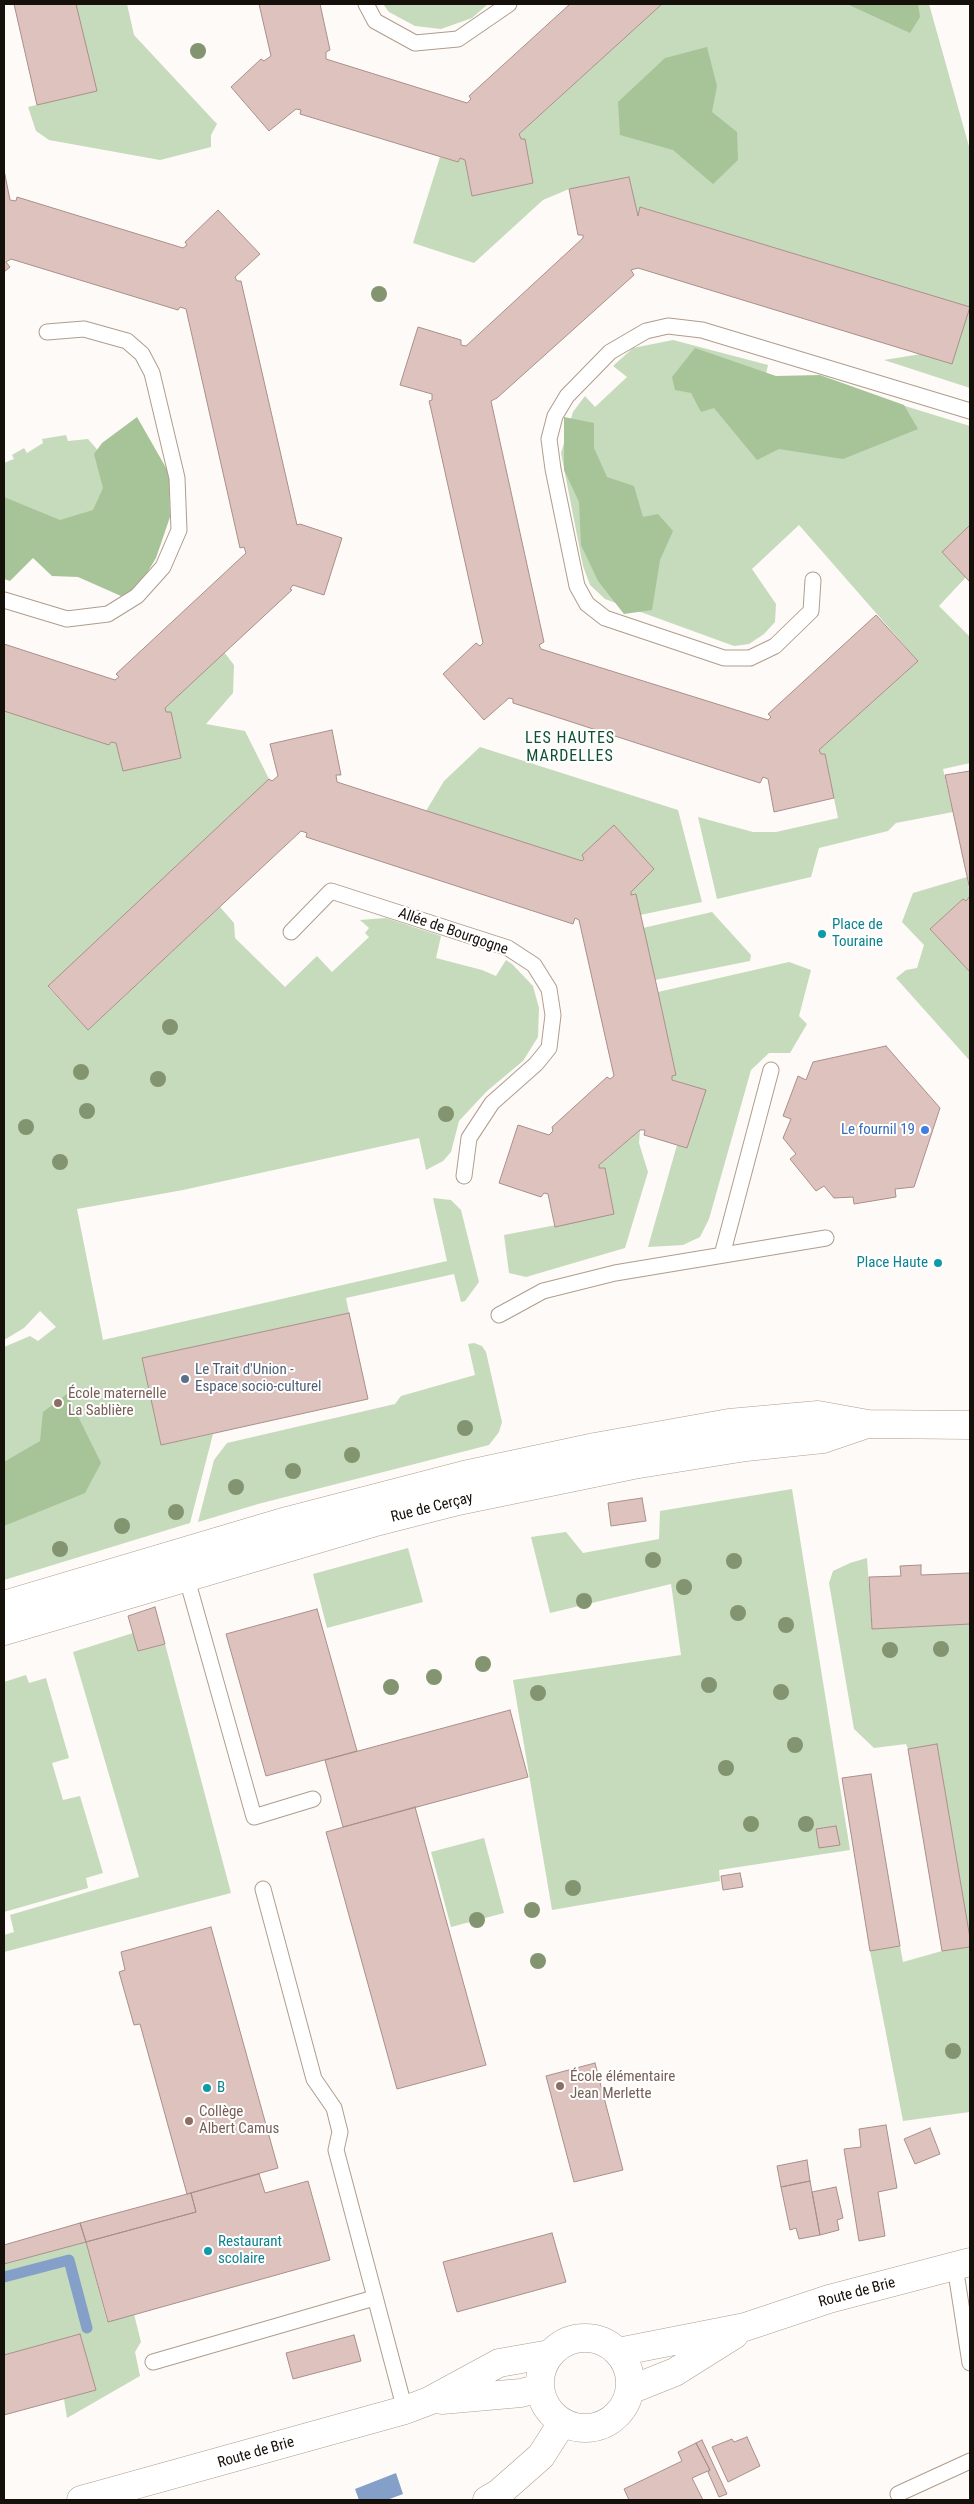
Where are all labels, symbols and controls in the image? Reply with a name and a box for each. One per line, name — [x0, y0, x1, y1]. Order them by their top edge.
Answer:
district label: LES HAUTES MARDELLES — [524, 729, 616, 767]
street label: Allée de Bourgogne — [396, 905, 510, 959]
place label: Place de Touraine — [832, 916, 883, 951]
marker: Place de Touraine — [816, 928, 828, 940]
place label: Le fournil 19 — [841, 1121, 915, 1139]
marker: Le fournil 19 — [919, 1124, 931, 1136]
place label: Place Haute — [856, 1254, 928, 1272]
marker: Place Haute — [932, 1257, 944, 1269]
place label: Le Trait d'Union - Espace socio-culturel — [195, 1361, 321, 1396]
marker: Le Trait d'Union - Espace socio-culturel — [179, 1373, 191, 1385]
place label: École maternelle La Sablière — [68, 1385, 166, 1420]
marker: École maternelle La Sablière — [52, 1397, 64, 1409]
street label: Rue de Cerçay — [389, 1489, 475, 1527]
place label: École élémentaire Jean Merlette — [570, 2068, 675, 2103]
place label: B — [217, 2079, 225, 2097]
marker: École élémentaire Jean Merlette — [554, 2080, 566, 2092]
marker: B — [201, 2082, 213, 2094]
place label: Collège Albert Camus — [199, 2103, 279, 2138]
marker: Collège Albert Camus — [183, 2115, 195, 2127]
place label: Restaurant scolaire — [218, 2233, 282, 2268]
marker: Restaurant scolaire — [202, 2245, 214, 2257]
street label: Route de Brie — [817, 2274, 897, 2312]
street label: Route de Brie — [216, 2433, 296, 2473]

